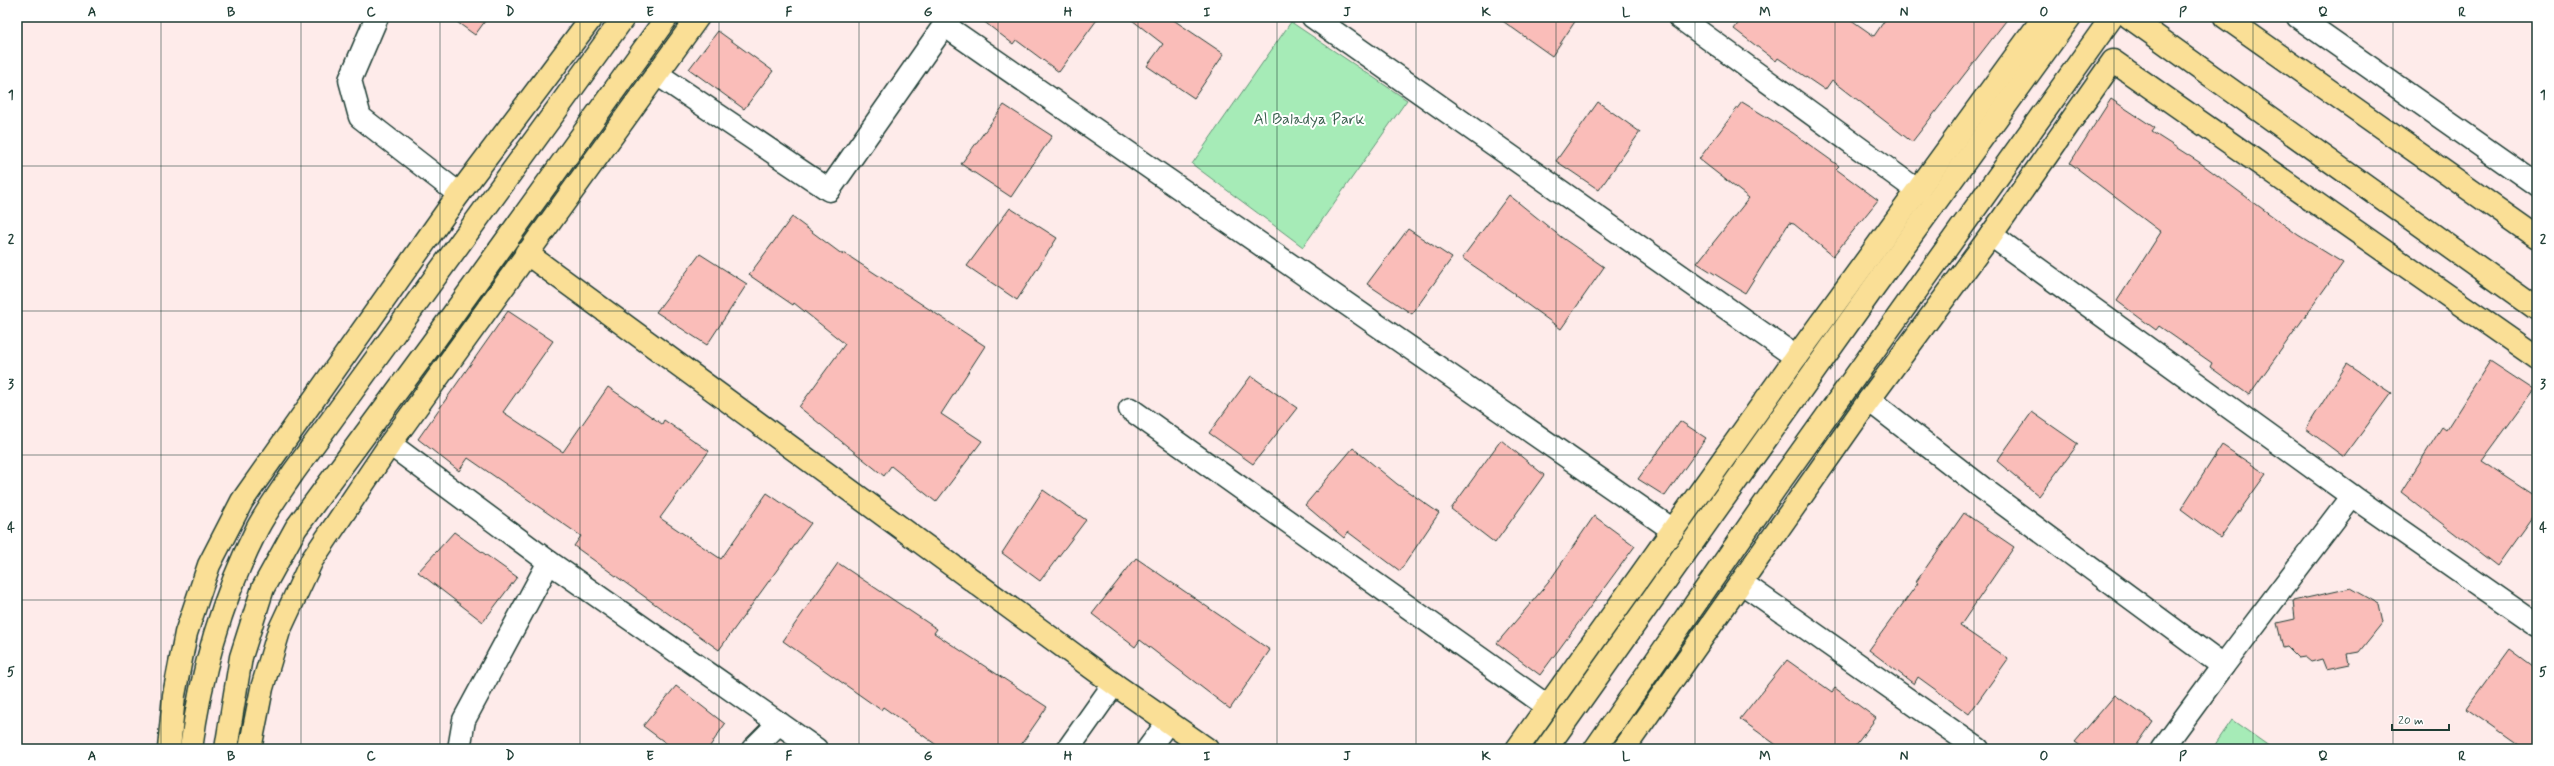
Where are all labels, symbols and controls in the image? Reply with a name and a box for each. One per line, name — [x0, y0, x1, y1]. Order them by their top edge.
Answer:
text: A — [88, 4, 96, 21]
text: B — [227, 4, 236, 21]
text: C — [366, 4, 376, 21]
text: D — [506, 4, 515, 21]
text: E — [646, 4, 654, 21]
text: F — [786, 4, 793, 21]
text: G — [924, 4, 933, 21]
text: H — [1064, 4, 1073, 21]
text: I — [1204, 4, 1211, 21]
text: J — [1343, 4, 1351, 21]
text: K — [1481, 4, 1491, 21]
text: L — [1622, 4, 1631, 21]
text: M — [1759, 4, 1771, 21]
text: N — [1900, 4, 1909, 21]
text: O — [2040, 4, 2049, 21]
text: P — [2179, 4, 2187, 21]
text: Q — [2318, 4, 2328, 21]
text: R — [2458, 4, 2466, 21]
text: 1 — [8, 87, 14, 104]
text: 1 — [2540, 87, 2546, 104]
park label: Al Baladya Park — [1253, 109, 1365, 130]
text: 2 — [8, 231, 15, 248]
text: 2 — [2540, 231, 2547, 248]
text: 3 — [8, 376, 14, 393]
text: 3 — [2540, 376, 2546, 393]
text: 4 — [7, 520, 15, 537]
text: 4 — [2539, 520, 2547, 537]
text: 5 — [7, 664, 15, 681]
text: 5 — [2539, 664, 2547, 681]
scale bar — [2392, 706, 2449, 732]
text: 20 m — [2398, 713, 2424, 729]
text: A — [88, 748, 96, 765]
text: B — [227, 748, 236, 765]
text: C — [366, 748, 376, 765]
text: D — [506, 748, 515, 765]
text: E — [646, 748, 654, 765]
text: F — [786, 748, 793, 765]
text: G — [924, 748, 933, 765]
text: H — [1064, 748, 1073, 765]
text: I — [1204, 748, 1211, 765]
text: J — [1343, 748, 1351, 765]
text: K — [1481, 748, 1491, 765]
text: L — [1622, 748, 1631, 765]
text: M — [1759, 748, 1771, 765]
text: N — [1900, 748, 1909, 765]
text: O — [2040, 748, 2049, 765]
text: P — [2179, 748, 2187, 765]
text: Q — [2318, 748, 2328, 765]
text: R — [2458, 748, 2466, 765]

